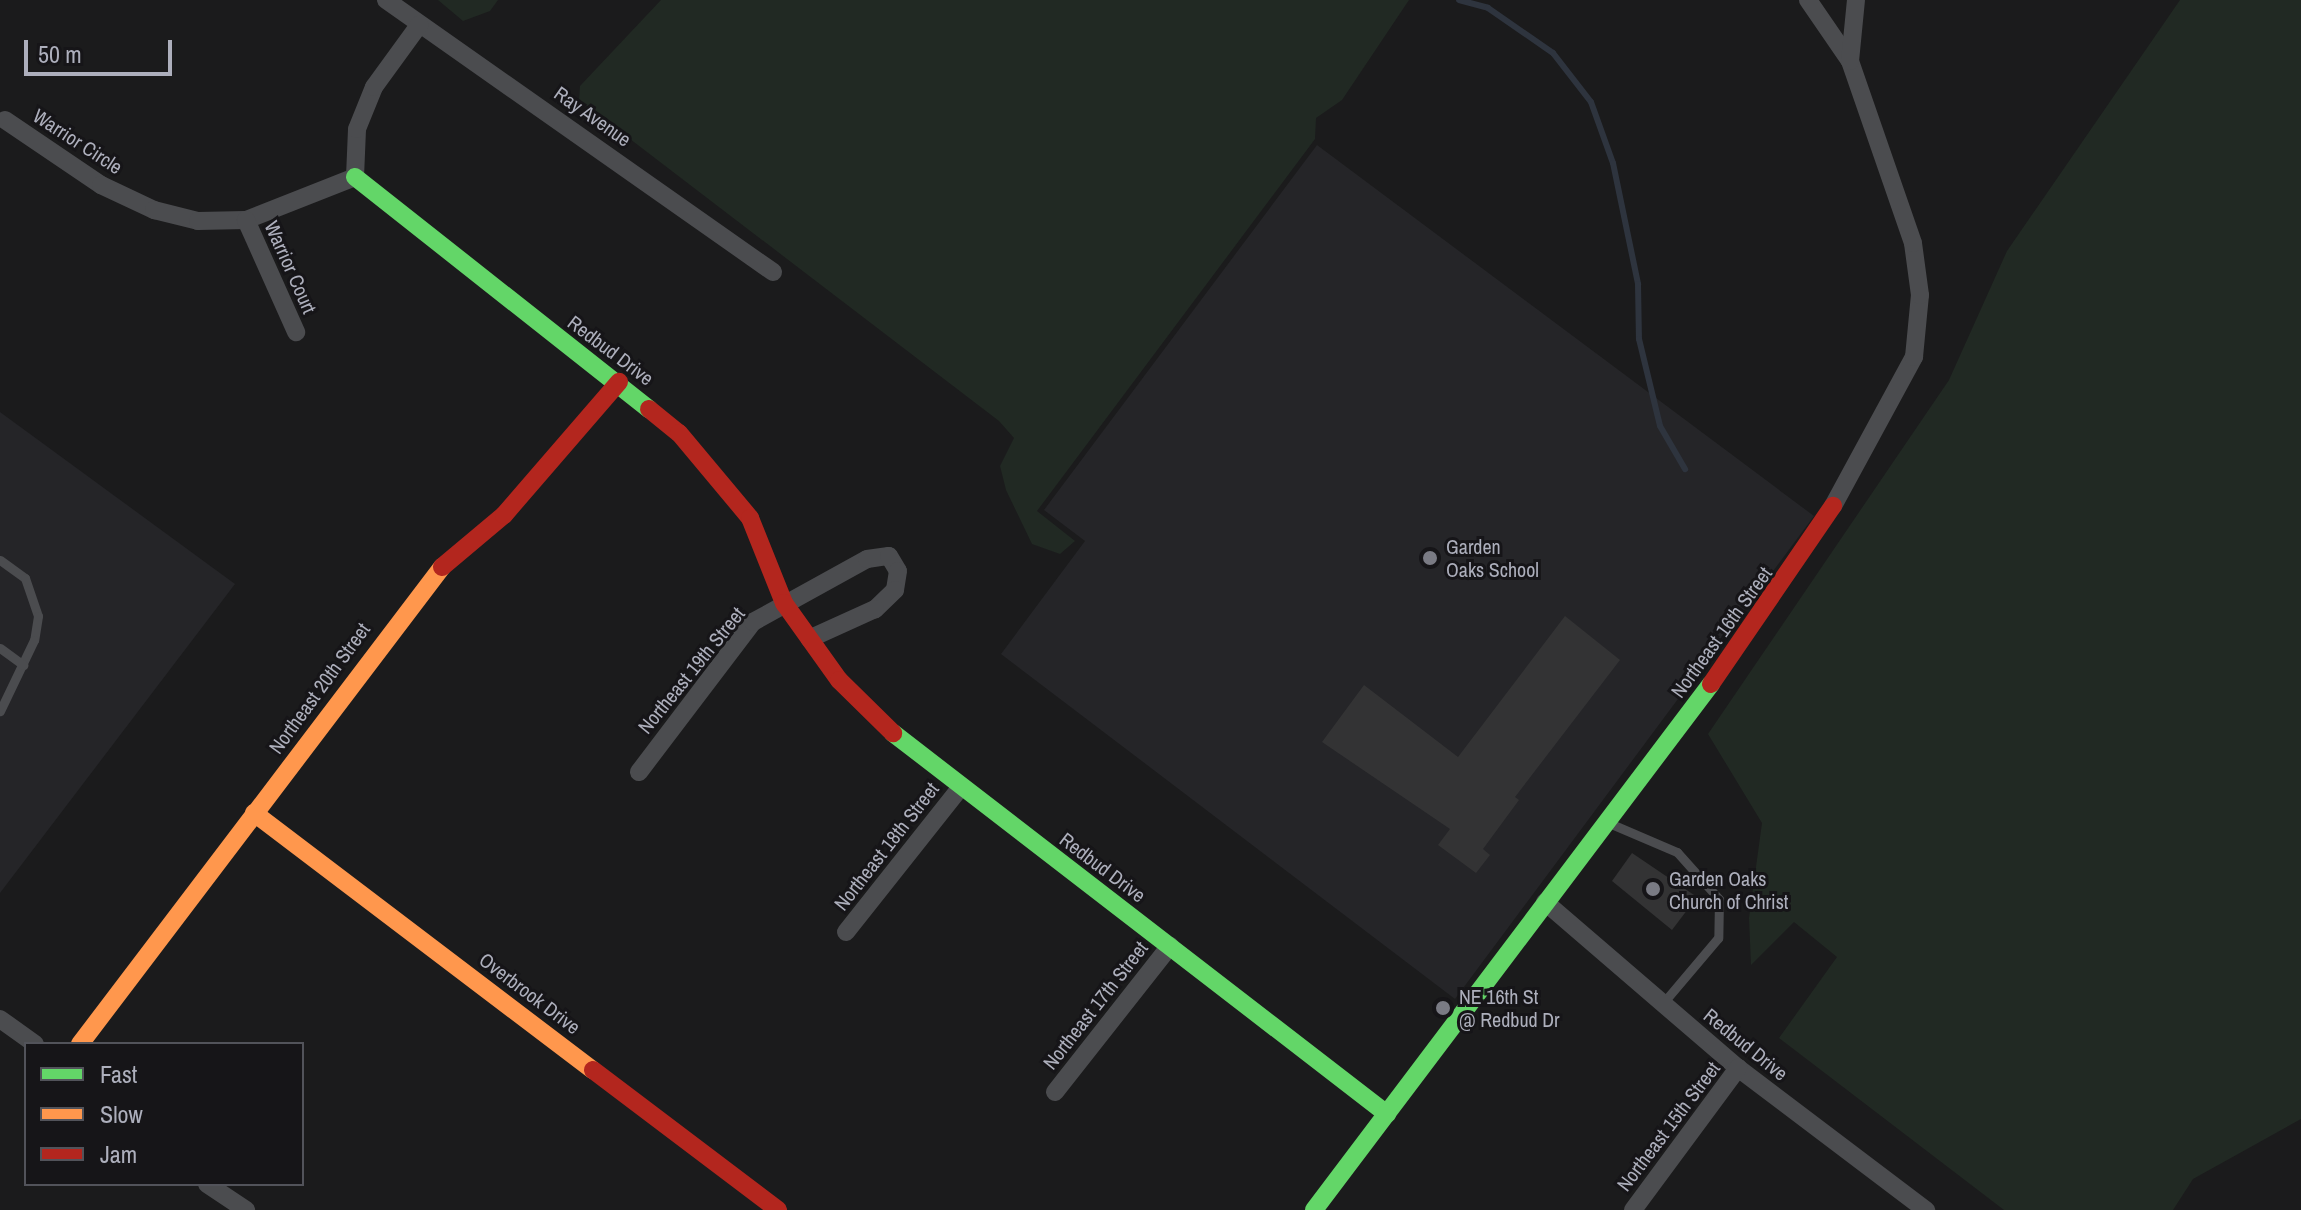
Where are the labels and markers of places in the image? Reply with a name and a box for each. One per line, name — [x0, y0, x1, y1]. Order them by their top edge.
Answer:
place label: Garden Oaks School — [1446, 534, 1539, 581]
marker: Garden Oaks School — [1421, 549, 1439, 567]
place label: Garden Oaks Church of Christ — [1669, 866, 1788, 913]
marker: Garden Oaks Church of Christ — [1644, 880, 1662, 898]
place label: NE 16th St @ Redbud Dr — [1459, 984, 1559, 1031]
marker: NE 16th St @ Redbud Dr — [1434, 999, 1452, 1017]

